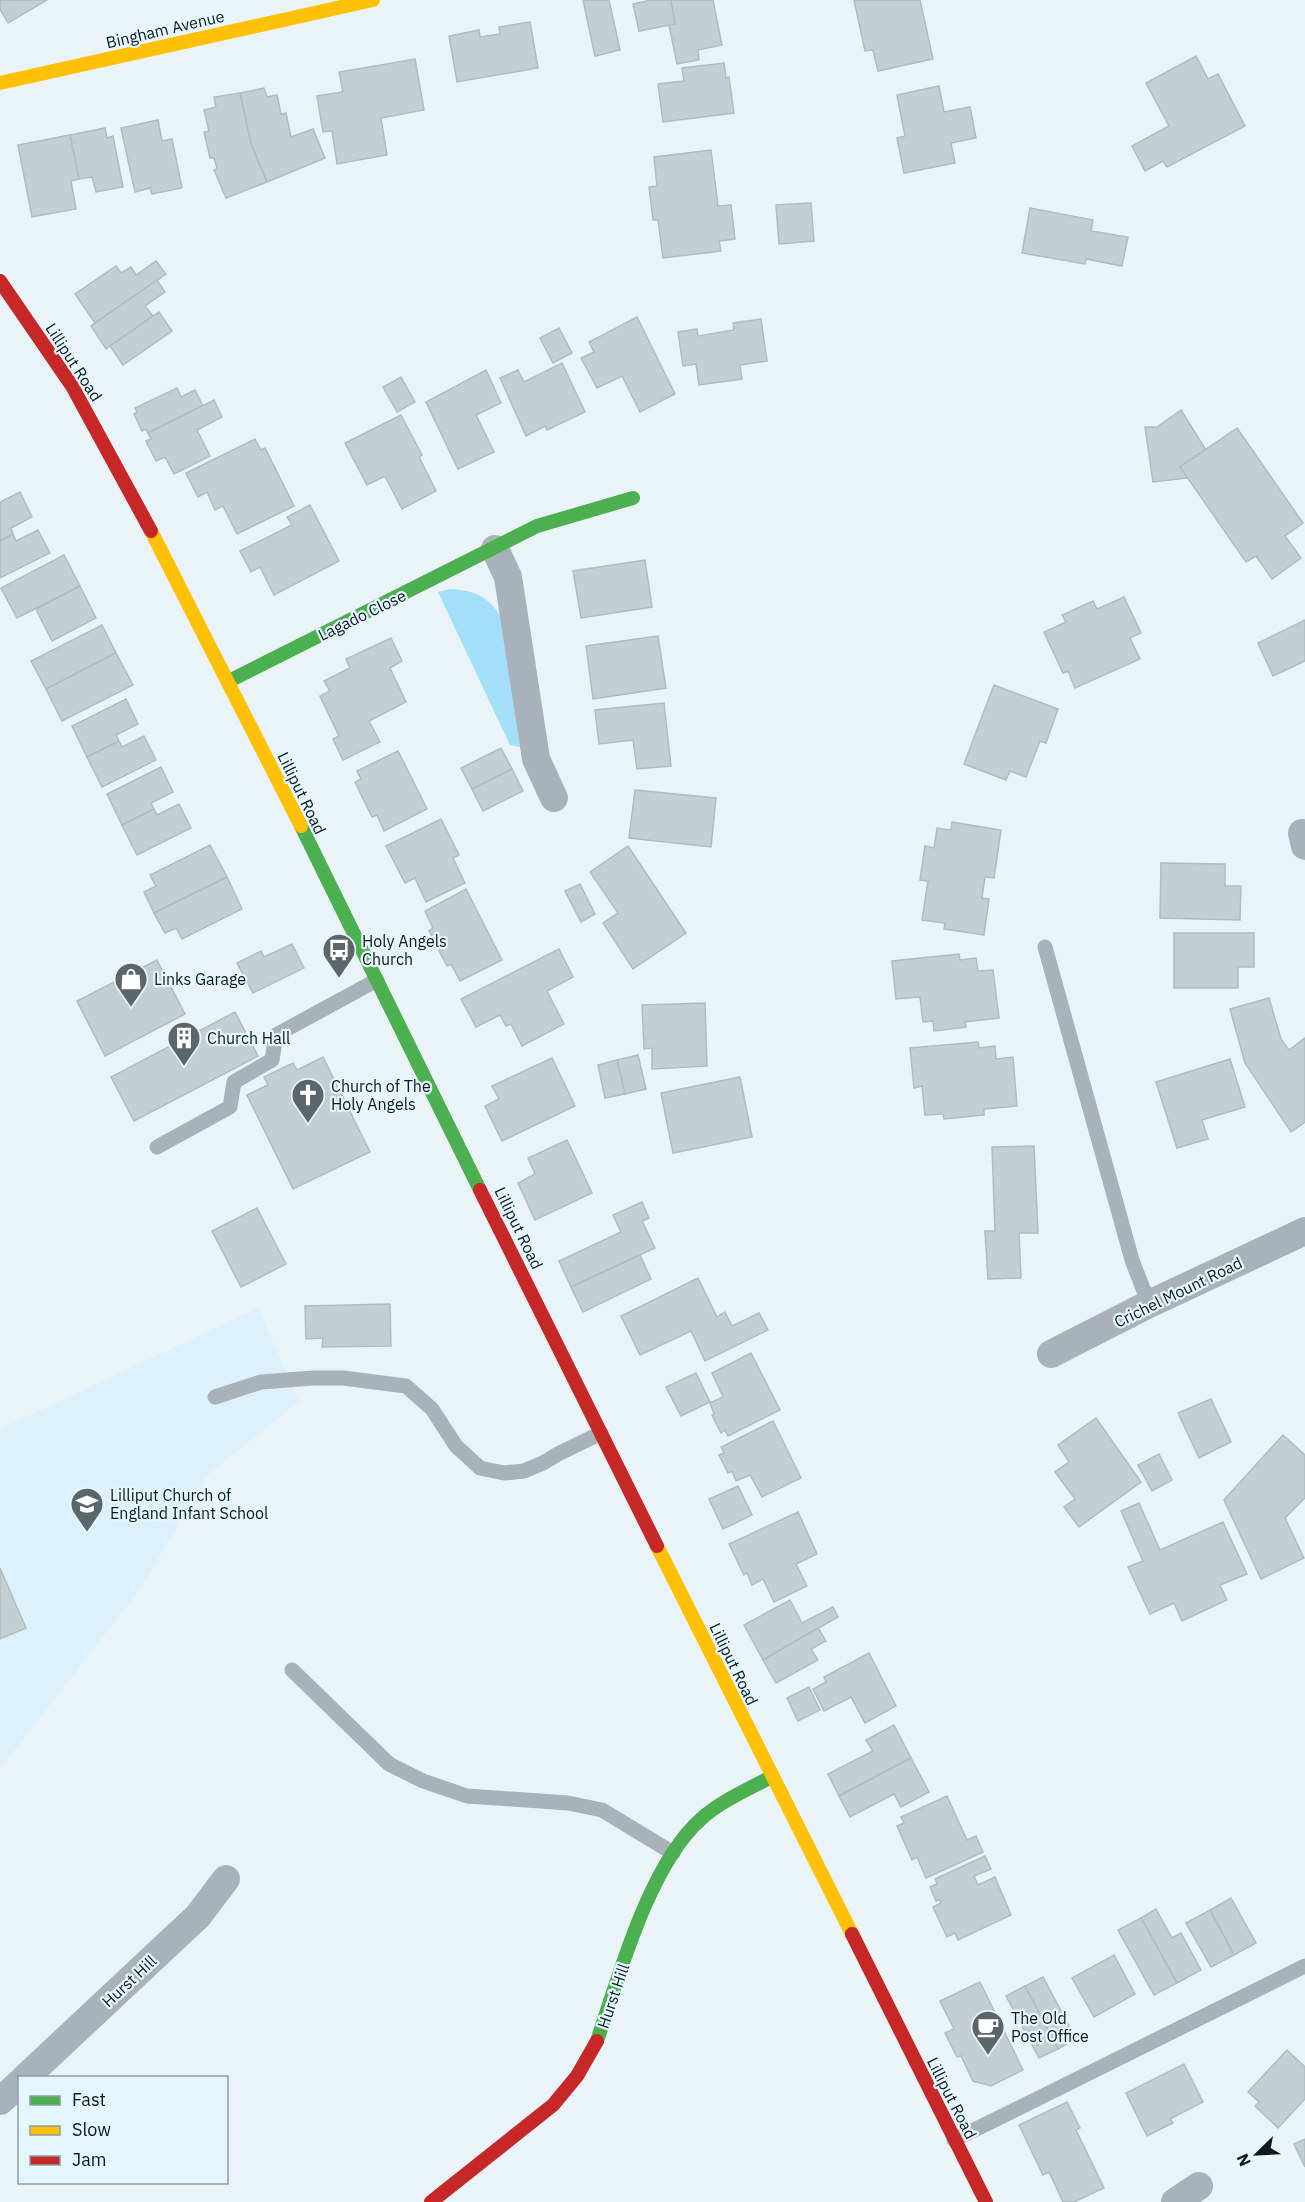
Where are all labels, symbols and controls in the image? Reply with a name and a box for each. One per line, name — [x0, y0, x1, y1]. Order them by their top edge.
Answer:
street label: Bingham Avenue — [104, 6, 226, 52]
street label: Lilliput Road — [41, 319, 107, 405]
street label: Lagado Close — [315, 585, 409, 645]
street label: Lilliput Road — [273, 749, 331, 837]
place label: Holy Angels Church — [362, 931, 447, 969]
bus stop icon: Holy Angels Church — [321, 932, 357, 979]
shop icon: Links Garage — [113, 961, 149, 1008]
place label: Links Garage — [154, 969, 246, 989]
building icon: Church Hall — [166, 1020, 202, 1067]
place label: Church Hall — [207, 1028, 290, 1048]
place label: Church of The Holy Angels — [331, 1076, 431, 1114]
church icon: Church of The Holy Angels — [290, 1077, 326, 1124]
street label: Lilliput Road — [490, 1184, 548, 1272]
street label: Crichel Mount Road — [1111, 1252, 1245, 1332]
place label: Lilliput Church of England Infant School — [110, 1485, 268, 1523]
school or university icon: Lilliput Church of England Infant School — [69, 1486, 105, 1533]
street label: Lilliput Road — [705, 1620, 763, 1708]
street label: Hurst Hill — [98, 1951, 160, 2011]
street label: Hurst Hill — [593, 1961, 633, 2031]
place label: The Old Post Office — [1011, 2008, 1089, 2046]
cafe icon: The Old Post Office — [970, 2009, 1006, 2056]
street label: Lilliput Road — [923, 2054, 981, 2142]
legend — [18, 2076, 228, 2184]
text: Fast — [72, 2088, 106, 2111]
text: Slow — [72, 2118, 111, 2141]
north arrow — [1227, 2124, 1287, 2184]
text: Jam — [72, 2148, 107, 2171]
text: N — [1232, 2151, 1255, 2169]

